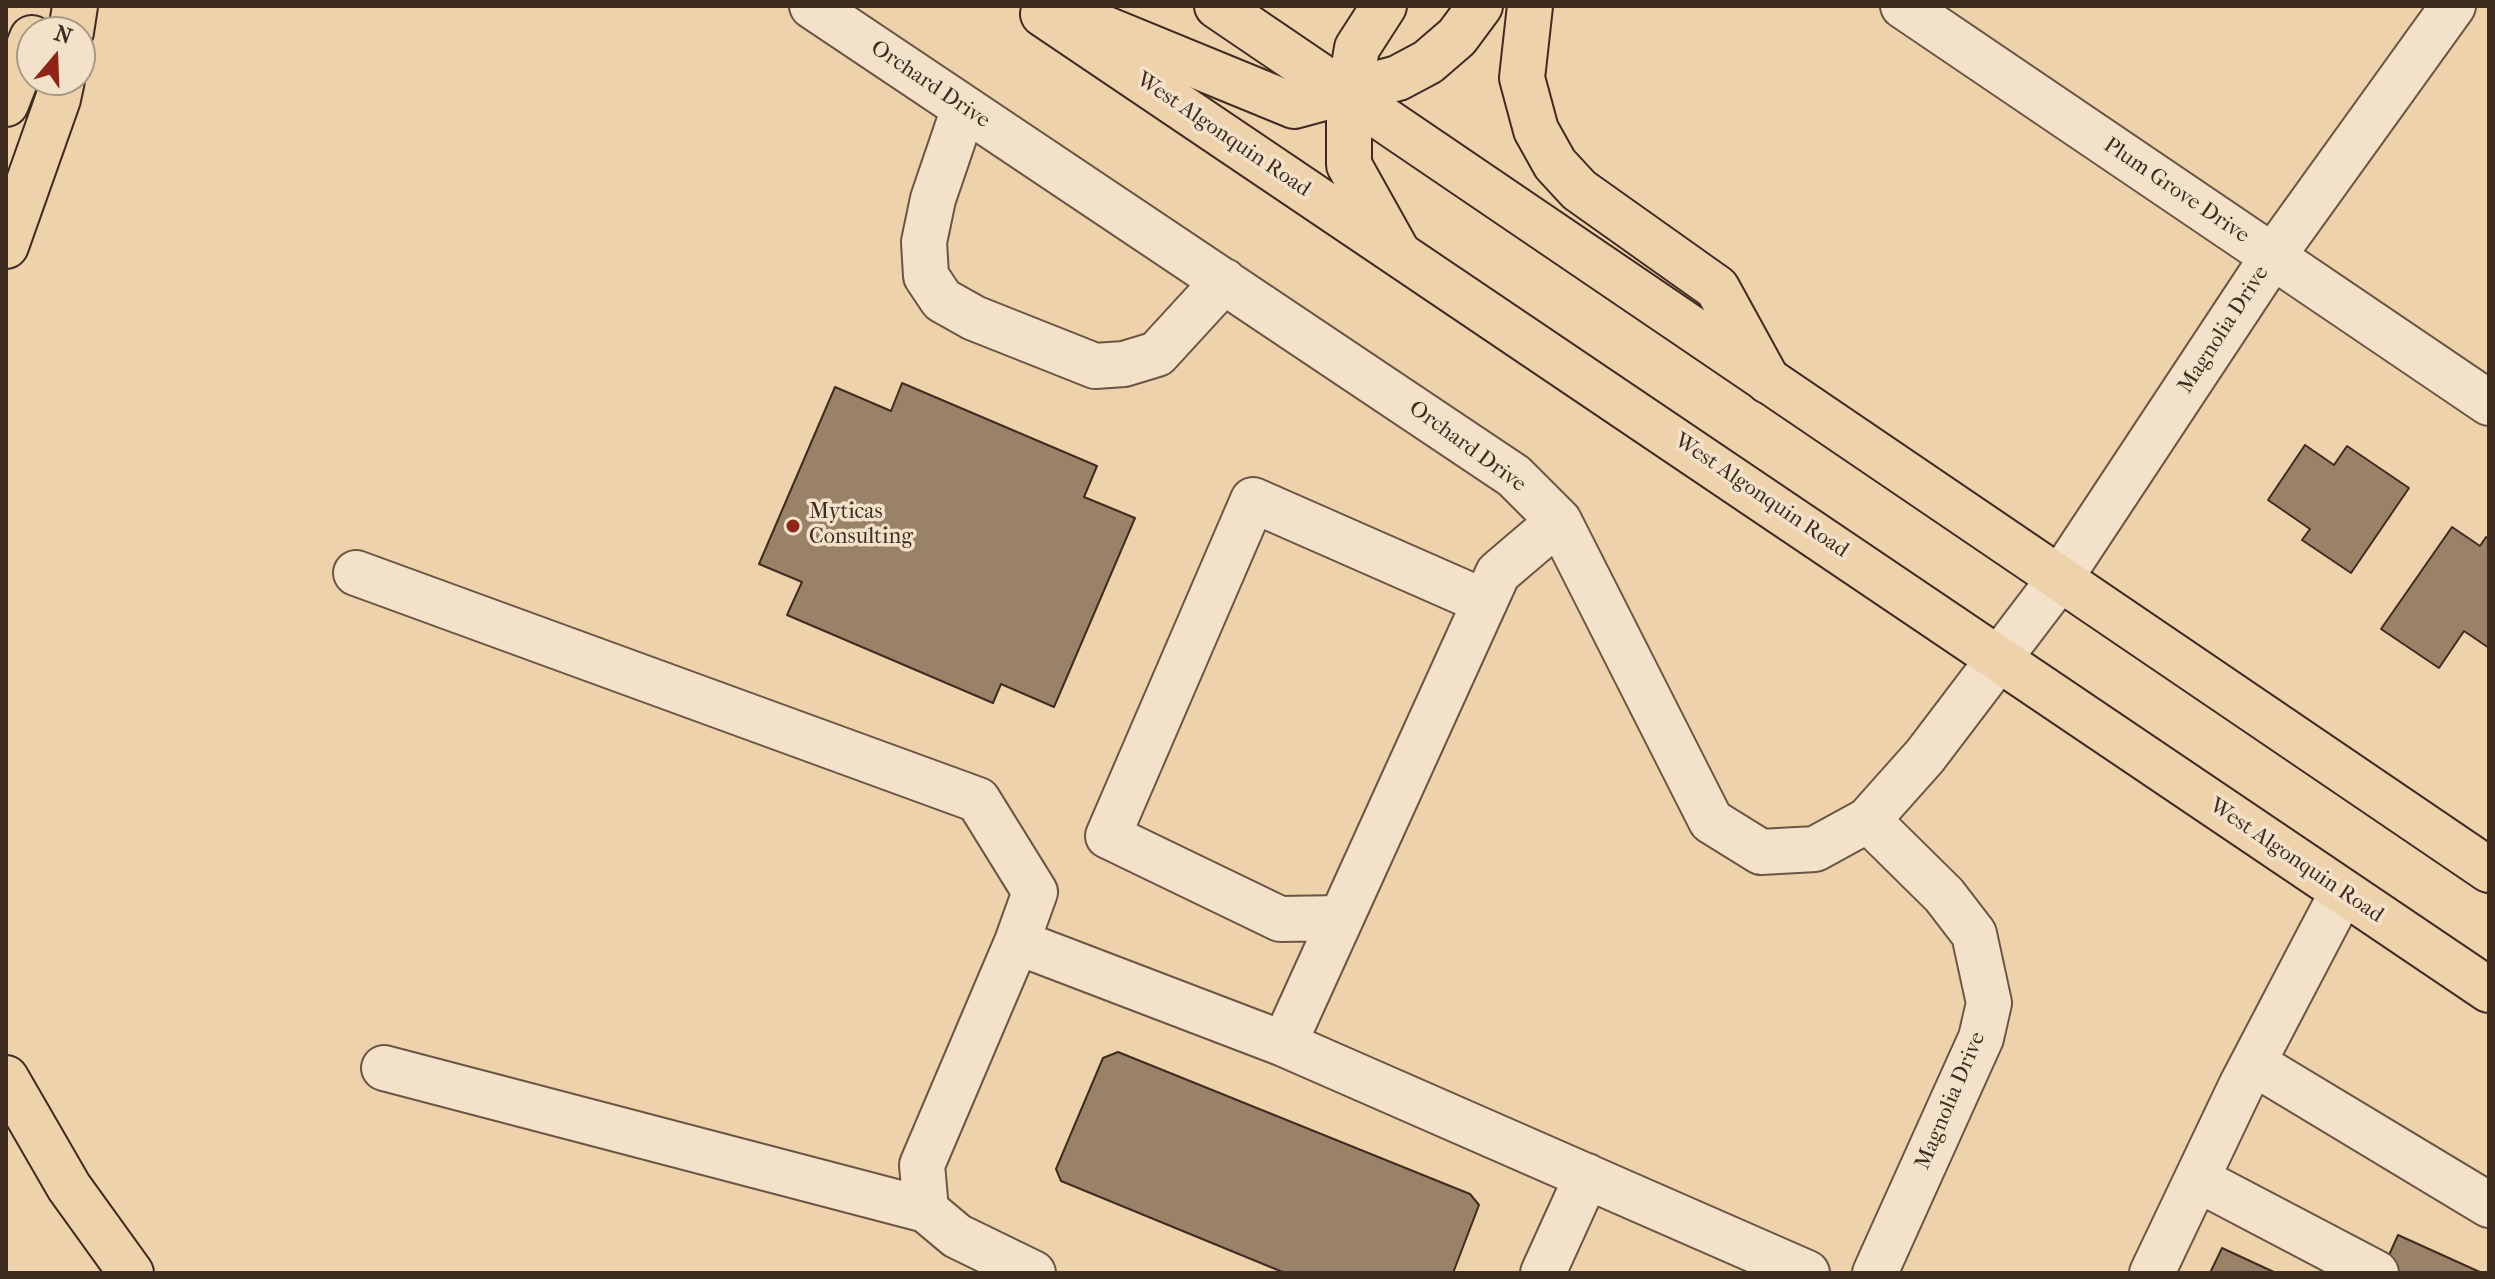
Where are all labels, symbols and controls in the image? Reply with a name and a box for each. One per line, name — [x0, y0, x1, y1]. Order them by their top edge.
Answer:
north arrow — [16, 16, 96, 96]
text: N — [51, 20, 75, 50]
street label: Orchard Drive — [865, 35, 995, 135]
street label: West Algonquin Road — [1131, 67, 1315, 203]
street label: Plum Grove Drive — [2098, 132, 2254, 250]
street label: Magnolia Drive — [2173, 261, 2275, 399]
street label: Orchard Drive — [1403, 396, 1531, 498]
street label: West Algonquin Road — [1669, 428, 1853, 564]
place label: Myticas Consulting — [809, 500, 913, 552]
marker: Myticas Consulting — [784, 517, 802, 535]
street label: West Algonquin Road — [2204, 793, 2388, 929]
street label: Magnolia Drive — [1910, 1028, 1992, 1174]

